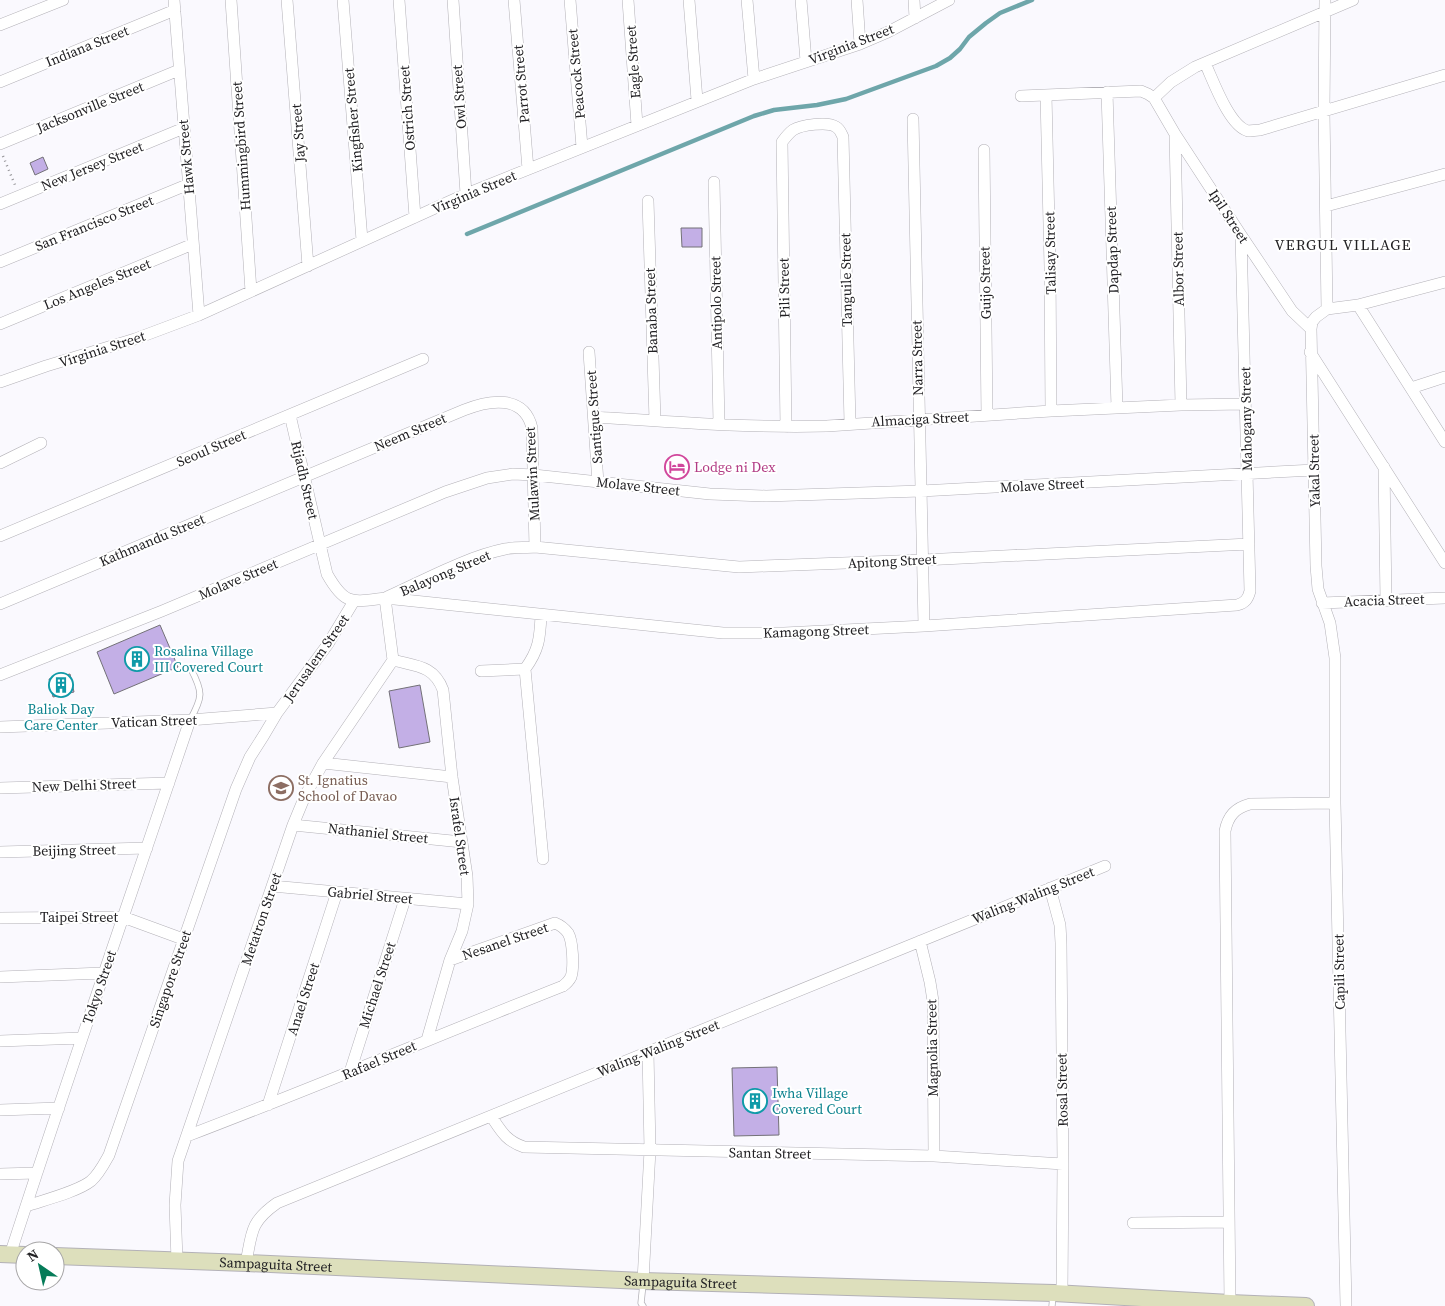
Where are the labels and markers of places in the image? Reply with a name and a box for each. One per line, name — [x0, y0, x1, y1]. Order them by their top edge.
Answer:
hotel icon: Lodge ni Dex — [664, 454, 690, 480]
place label: Lodge ni Dex — [694, 457, 776, 477]
place label: Rosalina Village III Covered Court — [154, 641, 263, 677]
building icon: Rosalina Village III Covered Court — [124, 646, 150, 672]
building icon: Baliok Day Care Center — [48, 672, 74, 698]
place label: Baliok Day Care Center — [24, 699, 98, 735]
place label: St. Ignatius School of Davao — [298, 770, 398, 806]
school or university icon: St. Ignatius School of Davao — [268, 775, 294, 801]
place label: Iwha Village Covered Court — [772, 1083, 862, 1119]
building icon: Iwha Village Covered Court — [742, 1088, 768, 1114]

